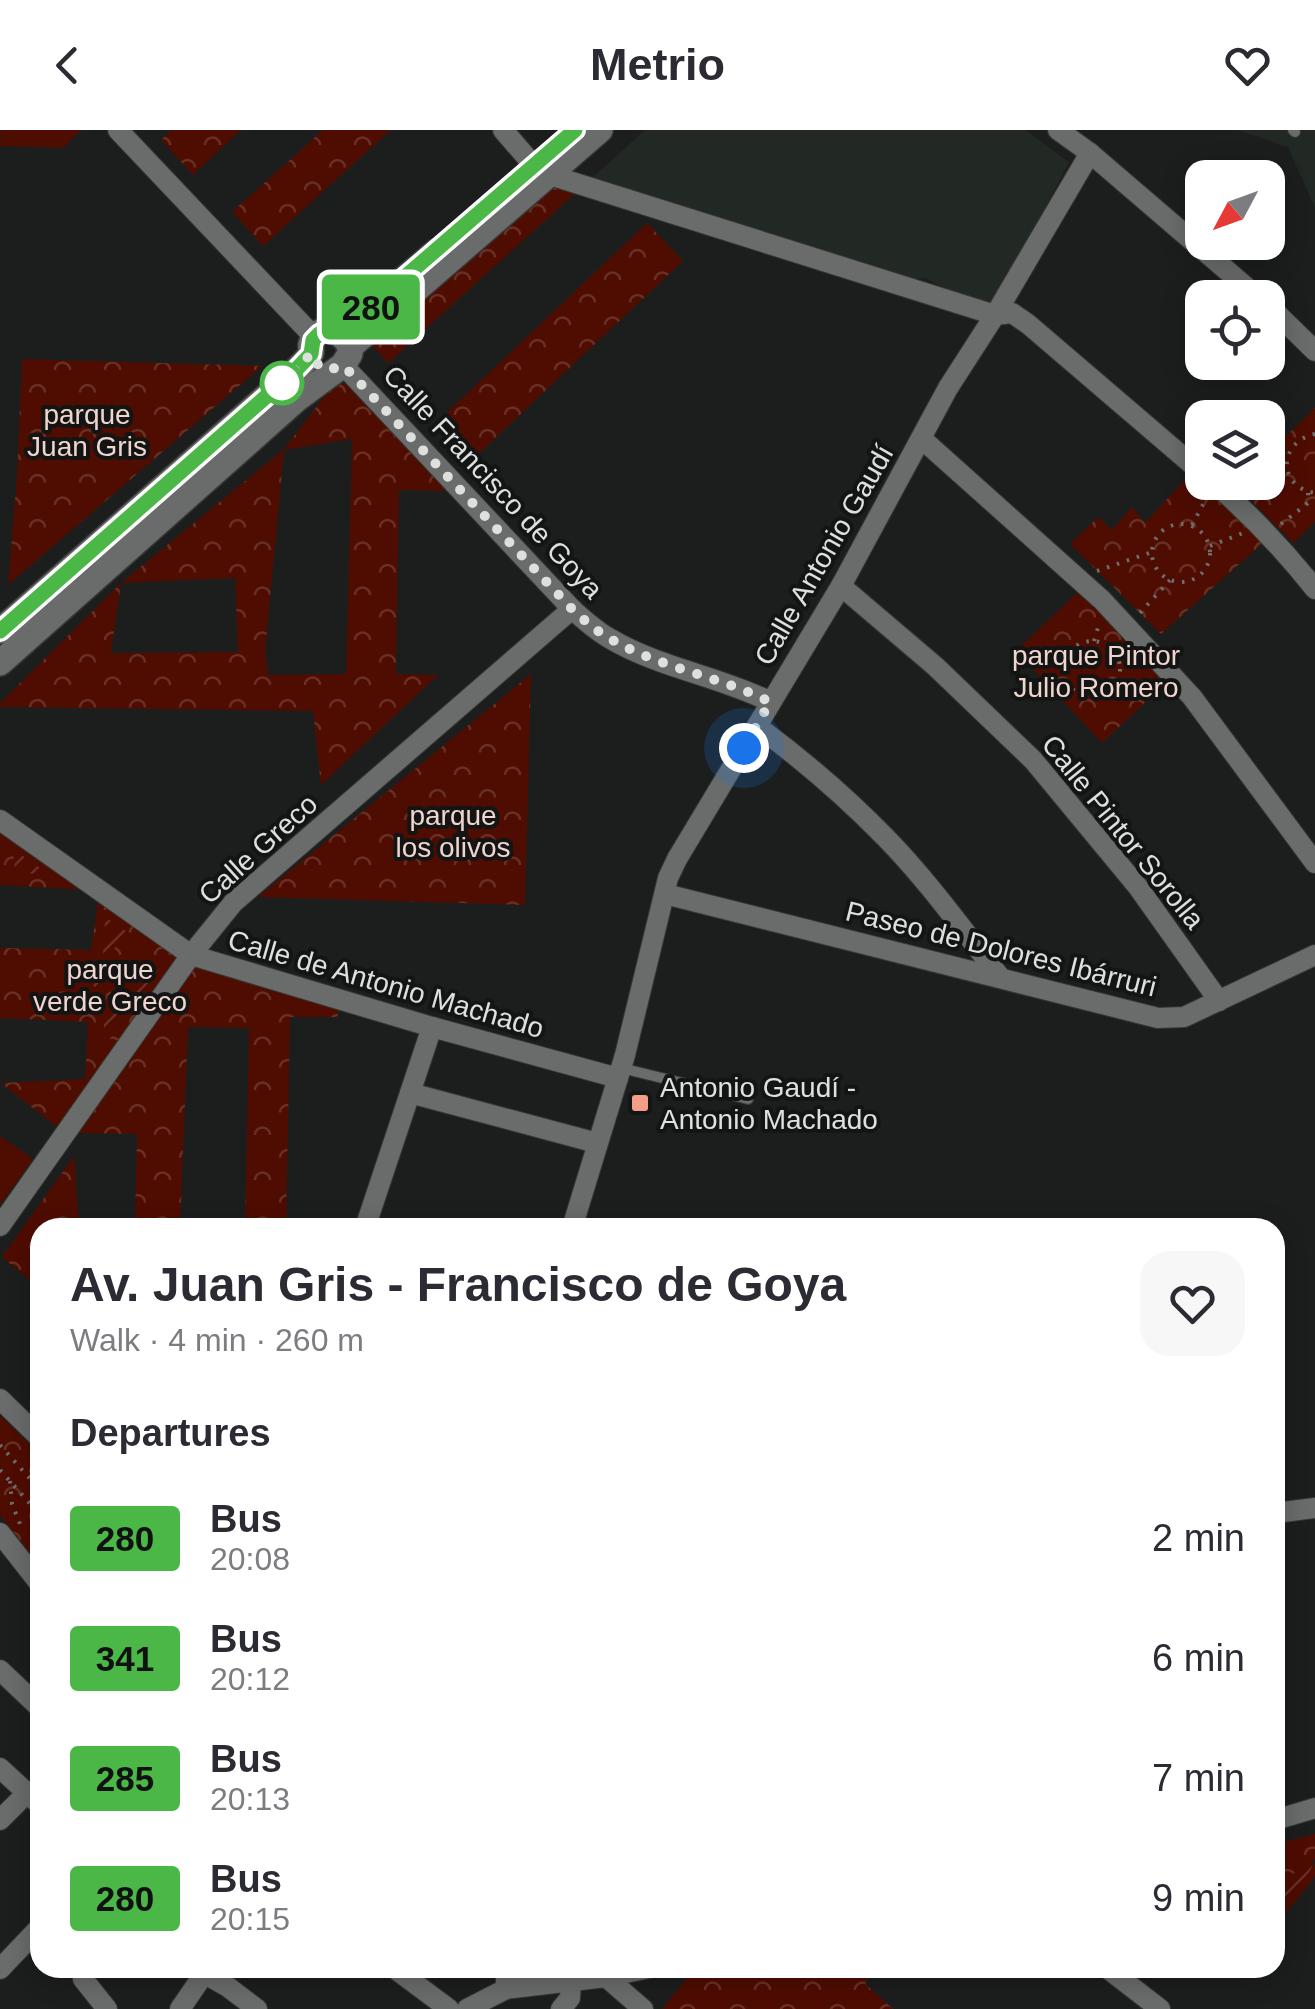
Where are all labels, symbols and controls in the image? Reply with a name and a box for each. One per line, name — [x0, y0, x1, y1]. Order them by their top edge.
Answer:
icon: back — [40, 38, 95, 93]
icon: heart — [1220, 38, 1275, 93]
text: Metrio — [590, 39, 725, 90]
north arrow — [1185, 160, 1285, 260]
map controls — [1185, 160, 1285, 500]
line badge: 280 — [314, 274, 428, 340]
button: locate — [1185, 280, 1285, 380]
text: 280 — [342, 288, 400, 327]
street label: Calle Francisco de Goya — [377, 359, 609, 605]
unlabelled marker — [261, 362, 303, 404]
park label: parque Juan Gris — [27, 399, 147, 462]
button: layers — [1185, 400, 1285, 500]
street label: Calle Antonio Gaudí — [748, 439, 900, 671]
park label: parque Pintor Julio Romero — [1012, 640, 1180, 703]
your location — [719, 723, 769, 773]
street label: Calle Pintor Sorolla — [1036, 729, 1211, 935]
street label: Calle Greco — [193, 788, 323, 910]
park label: parque los olivos — [395, 800, 511, 863]
street label: Paseo de Dolores Ibárruri — [842, 895, 1160, 1003]
street label: Calle de Antonio Machado — [225, 924, 547, 1044]
park label: parque verde Greco — [33, 954, 187, 1017]
place label: Antonio Gaudí - Antonio Machado — [660, 1072, 878, 1135]
marker: Antonio Gaudí - Antonio Machado — [629, 1092, 651, 1114]
button: heart — [1140, 1251, 1245, 1356]
text: Av. Juan Gris - Francisco de Goya — [70, 1258, 846, 1311]
text: Walk · 4 min · 260 m — [70, 1322, 364, 1358]
text: Departures — [70, 1412, 271, 1454]
text: Bus — [210, 1498, 282, 1540]
text: 2 min — [1152, 1517, 1245, 1559]
text: 280 — [96, 1519, 154, 1558]
text: 20:08 — [210, 1541, 290, 1577]
text: Bus — [210, 1618, 282, 1660]
text: 6 min — [1152, 1637, 1245, 1679]
text: 341 — [96, 1639, 154, 1678]
text: 20:12 — [210, 1661, 290, 1697]
text: Bus — [210, 1738, 282, 1780]
text: 7 min — [1152, 1757, 1245, 1799]
text: 285 — [96, 1759, 154, 1798]
text: 20:13 — [210, 1781, 290, 1817]
text: Bus — [210, 1858, 282, 1900]
text: 9 min — [1152, 1877, 1245, 1919]
text: 280 — [96, 1879, 154, 1918]
text: 20:15 — [210, 1901, 290, 1937]

